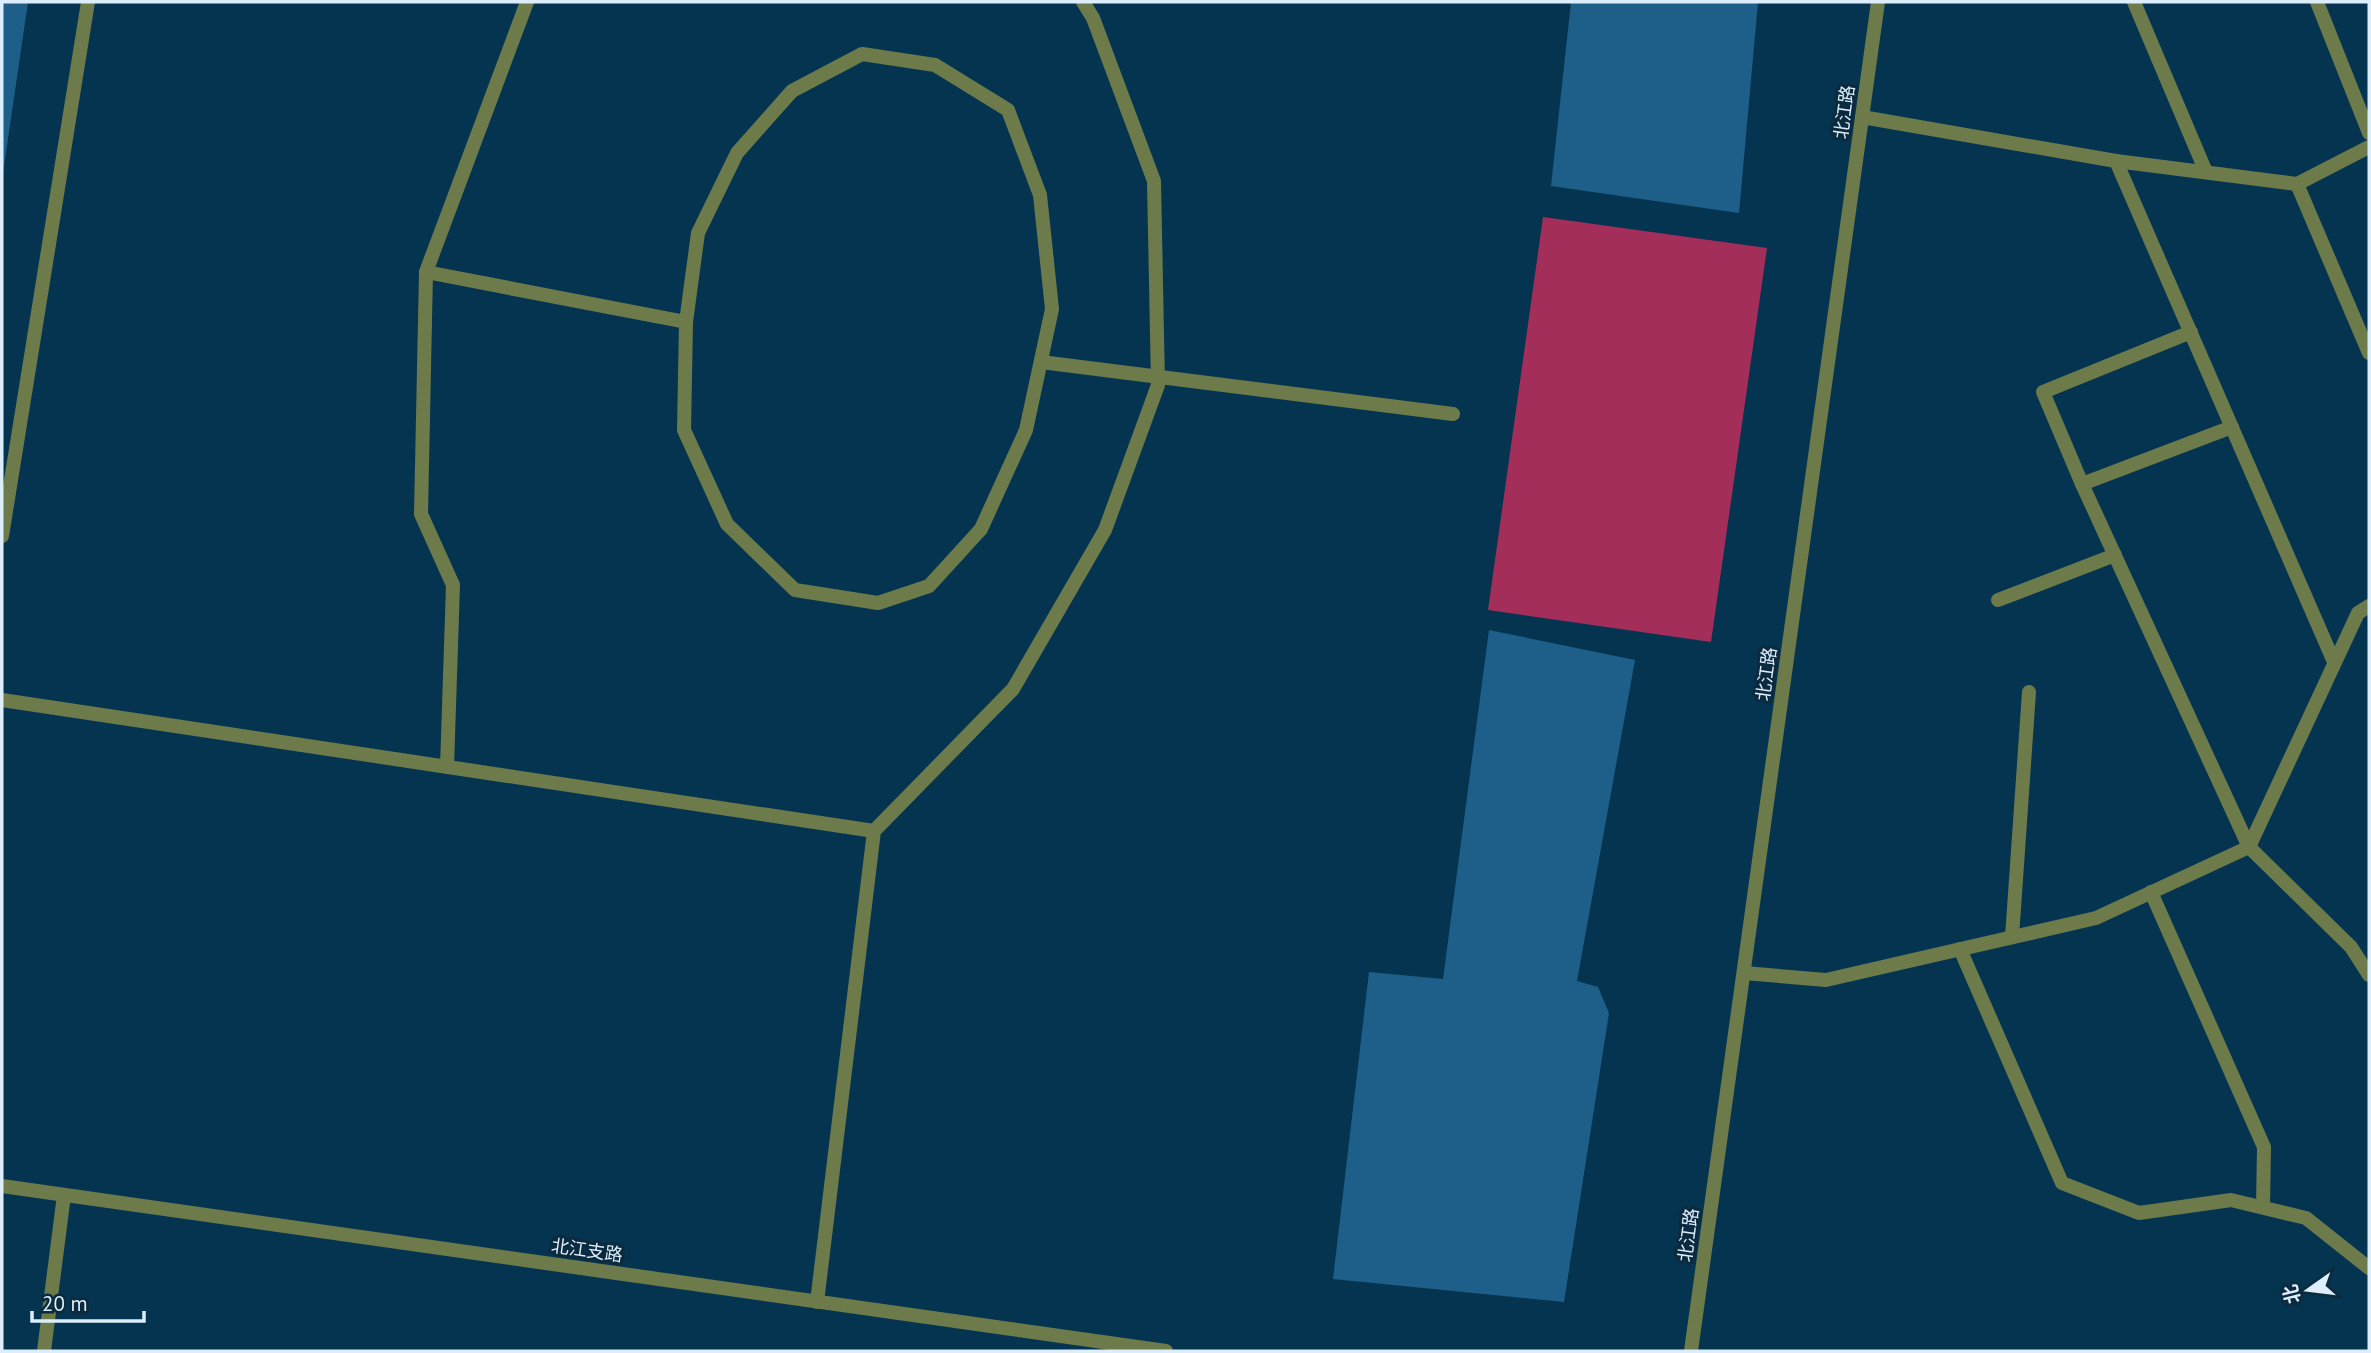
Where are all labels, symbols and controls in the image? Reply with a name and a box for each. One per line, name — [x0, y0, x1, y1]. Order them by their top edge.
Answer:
street label: 北江路 — [1829, 84, 1859, 140]
street label: 北江路 — [1751, 646, 1781, 702]
street label: 北江路 — [1673, 1207, 1703, 1263]
street label: 北江支路 — [550, 1234, 624, 1266]
north arrow — [2273, 1255, 2343, 1325]
scale bar — [32, 1280, 144, 1324]
text: 北 — [2278, 1282, 2305, 1306]
text: 20 m — [42, 1290, 88, 1317]

